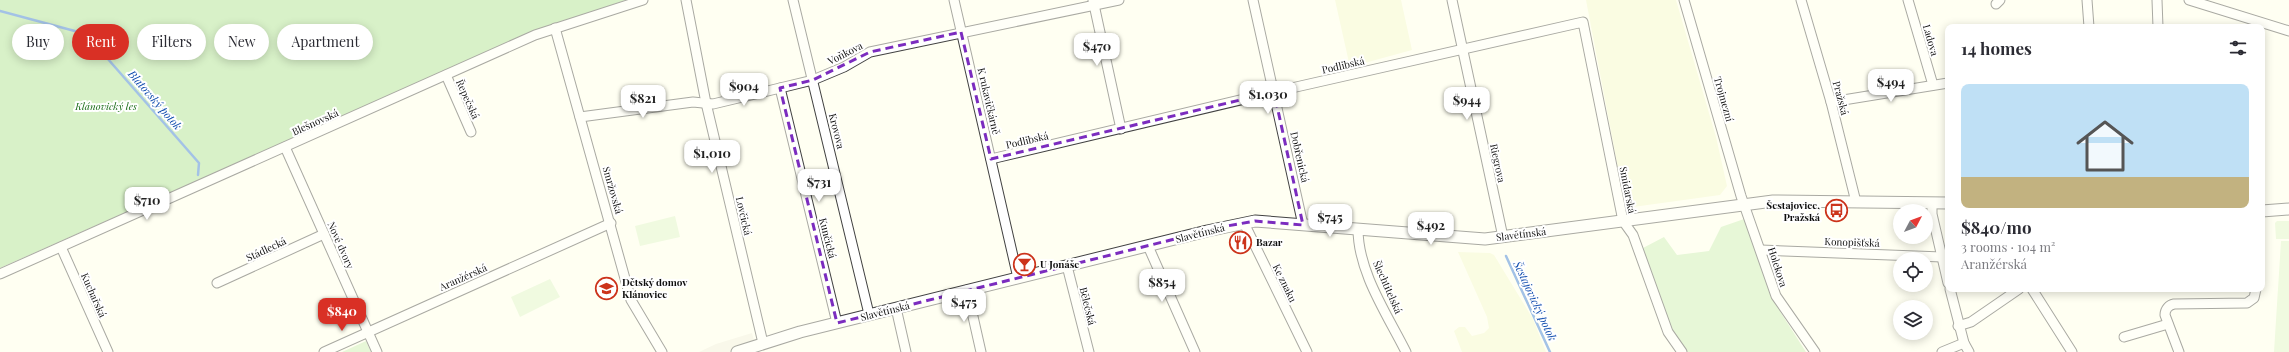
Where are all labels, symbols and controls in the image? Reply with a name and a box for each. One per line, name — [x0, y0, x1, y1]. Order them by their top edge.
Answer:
street label: Ladova — [1920, 23, 1942, 57]
chip: Buy — [12, 24, 64, 60]
chip: Rent — [72, 24, 129, 60]
chip: Filters — [137, 24, 206, 60]
chip: New — [214, 24, 269, 60]
chip: Apartment — [277, 24, 373, 60]
pin: $470 — [1073, 33, 1121, 67]
text: $470 — [1083, 37, 1111, 54]
text: 14 homes — [1961, 37, 2032, 59]
icon: filters — [2227, 37, 2249, 59]
street label: Voňkova — [824, 38, 865, 68]
street label: Podlibská — [1320, 53, 1366, 77]
water label: Blatovský potok — [125, 66, 186, 133]
street label: K rukavičkárně — [975, 66, 1003, 136]
pin: $494 — [1867, 69, 1915, 103]
pin: $904 — [720, 73, 768, 107]
text: $494 — [1877, 73, 1905, 90]
street label: Trojmezní — [1711, 75, 1737, 123]
street label: Řepečská — [453, 77, 483, 121]
text: $904 — [729, 77, 759, 94]
street label: Pražská — [1830, 79, 1852, 117]
pin: $1,030 — [1235, 81, 1301, 115]
pin: $821 — [619, 85, 667, 119]
text: $1,030 — [1248, 85, 1288, 102]
pin: $944 — [1443, 87, 1491, 121]
text: $821 — [630, 89, 656, 106]
text: $944 — [1453, 91, 1481, 108]
park label: Klánovický les — [74, 99, 137, 113]
street label: Blešnovská — [290, 106, 340, 138]
icon: home — [2069, 110, 2141, 182]
street label: Krovova — [826, 112, 848, 150]
street label: Podlibská — [1004, 128, 1050, 152]
street label: Dobřenická — [1287, 130, 1313, 184]
pin: $1,010 — [679, 140, 745, 174]
street label: Riegrova — [1487, 142, 1509, 184]
text: $1,010 — [693, 144, 731, 161]
street label: Smržovská — [600, 165, 626, 215]
street label: Smidarská — [1617, 165, 1639, 215]
pin: $731 — [795, 169, 843, 203]
text: $731 — [807, 173, 831, 190]
pin: $710 — [123, 187, 171, 221]
text: $710 — [134, 191, 160, 208]
street label: Lovčická — [733, 195, 755, 237]
place label: Šestajovice, Pražská — [1766, 198, 1821, 224]
bus stop icon: Šestajovice, Pražská — [1823, 198, 1849, 224]
pin: $745 — [1306, 204, 1354, 238]
north arrow — [1893, 204, 1933, 244]
map controls — [1893, 204, 1933, 340]
text: $745 — [1317, 208, 1343, 225]
pin: $492 — [1407, 212, 1455, 246]
street label: Kunčická — [816, 216, 840, 260]
text: $492 — [1417, 216, 1445, 233]
text: $840/mo — [1961, 216, 2031, 238]
street label: Nové dvory — [324, 219, 358, 271]
street label: Slavětínská — [1174, 220, 1226, 246]
street label: Slavětínská — [1495, 224, 1547, 244]
restaurant icon: Bazar — [1227, 229, 1253, 255]
street label: Stádlecká — [244, 234, 288, 264]
street label: Konopišťská — [1824, 234, 1880, 250]
place label: Bazar — [1256, 235, 1283, 249]
text: 3 rooms · 104 m² — [1961, 238, 2055, 255]
street label: Holekova — [1765, 245, 1791, 289]
bar icon: U Jonáše — [1012, 251, 1038, 277]
button: locate — [1893, 252, 1933, 292]
text: Aranžérská — [1961, 255, 2027, 272]
place label: U Jonáše — [1040, 257, 1079, 271]
water label: Šestajovický potok — [1510, 257, 1561, 344]
street label: Šlechtitelská — [1370, 258, 1406, 316]
street label: Aranžérská — [436, 260, 489, 294]
street label: Ke znaku — [1270, 261, 1300, 305]
pin: $854 — [1138, 269, 1186, 303]
street label: Kuchařská — [78, 271, 110, 320]
text: $854 — [1148, 273, 1176, 290]
school or university icon: Dětský domov Klánovice — [593, 275, 619, 301]
place label: Dětský domov Klánovice — [622, 275, 688, 301]
street label: Bělečská — [1077, 285, 1099, 327]
pin: $475 — [940, 289, 988, 323]
text: $475 — [951, 293, 977, 310]
pin: $840 — [318, 298, 366, 332]
street label: Slavětínská — [859, 298, 911, 324]
button: layers — [1893, 300, 1933, 340]
text: $840 — [327, 302, 357, 319]

